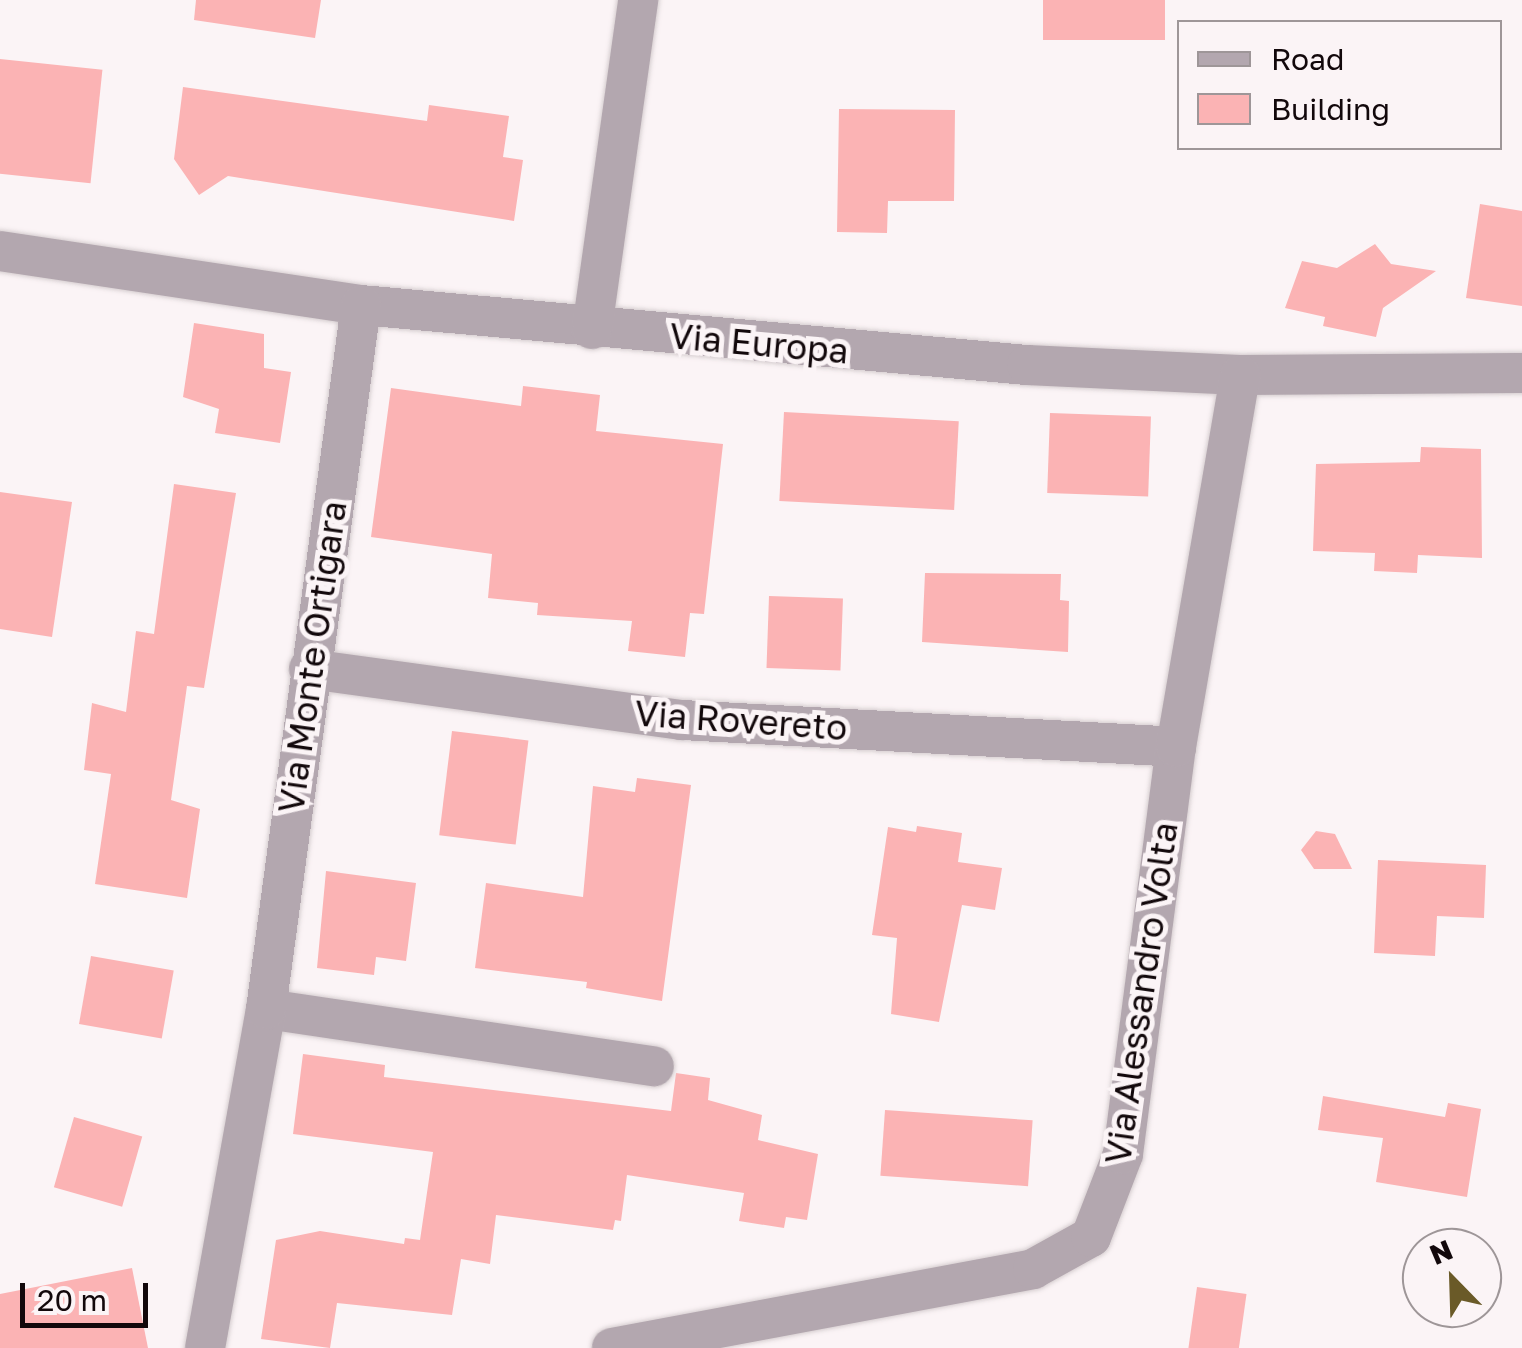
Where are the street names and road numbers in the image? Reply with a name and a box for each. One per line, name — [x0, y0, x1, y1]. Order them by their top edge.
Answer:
street label: Via Europa — [668, 314, 850, 372]
street label: Via Monte Ortigara — [269, 498, 355, 816]
street label: Via Rovereto — [633, 692, 849, 748]
street label: Via Alessandro Volta — [1096, 819, 1186, 1167]

